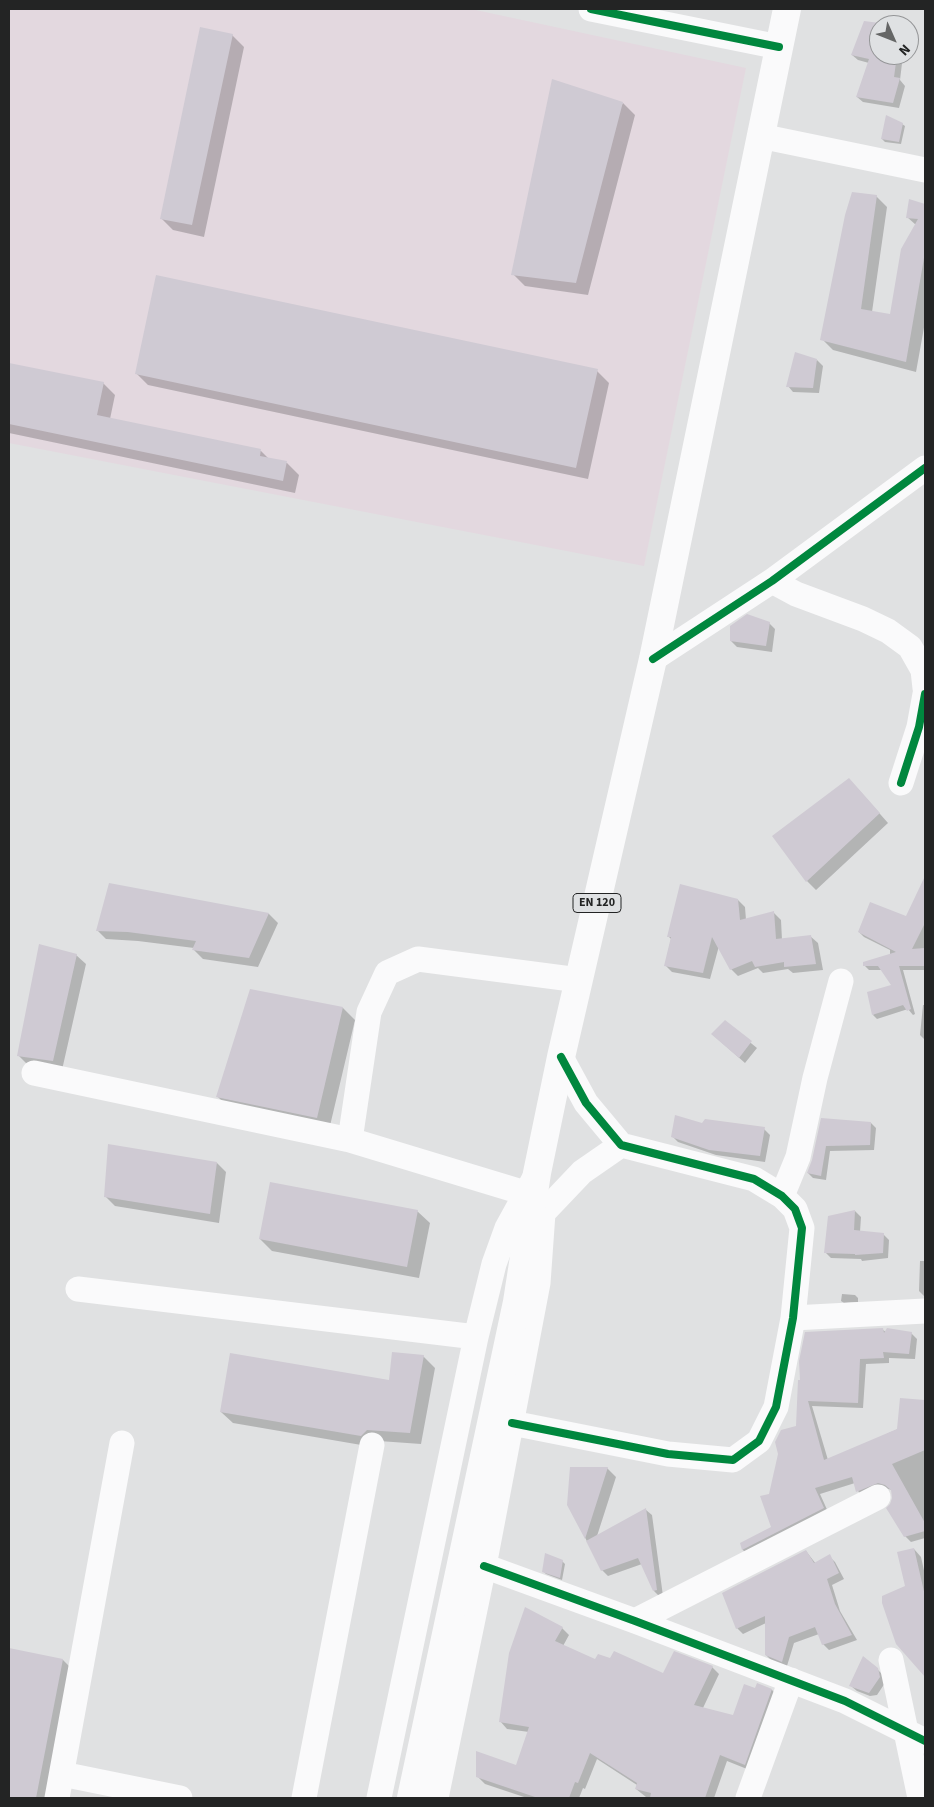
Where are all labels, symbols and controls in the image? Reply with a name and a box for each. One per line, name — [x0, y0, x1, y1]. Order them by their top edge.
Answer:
north arrow — [869, 15, 919, 65]
text: N — [894, 39, 914, 60]
road number: EN 120 — [573, 894, 621, 912]

